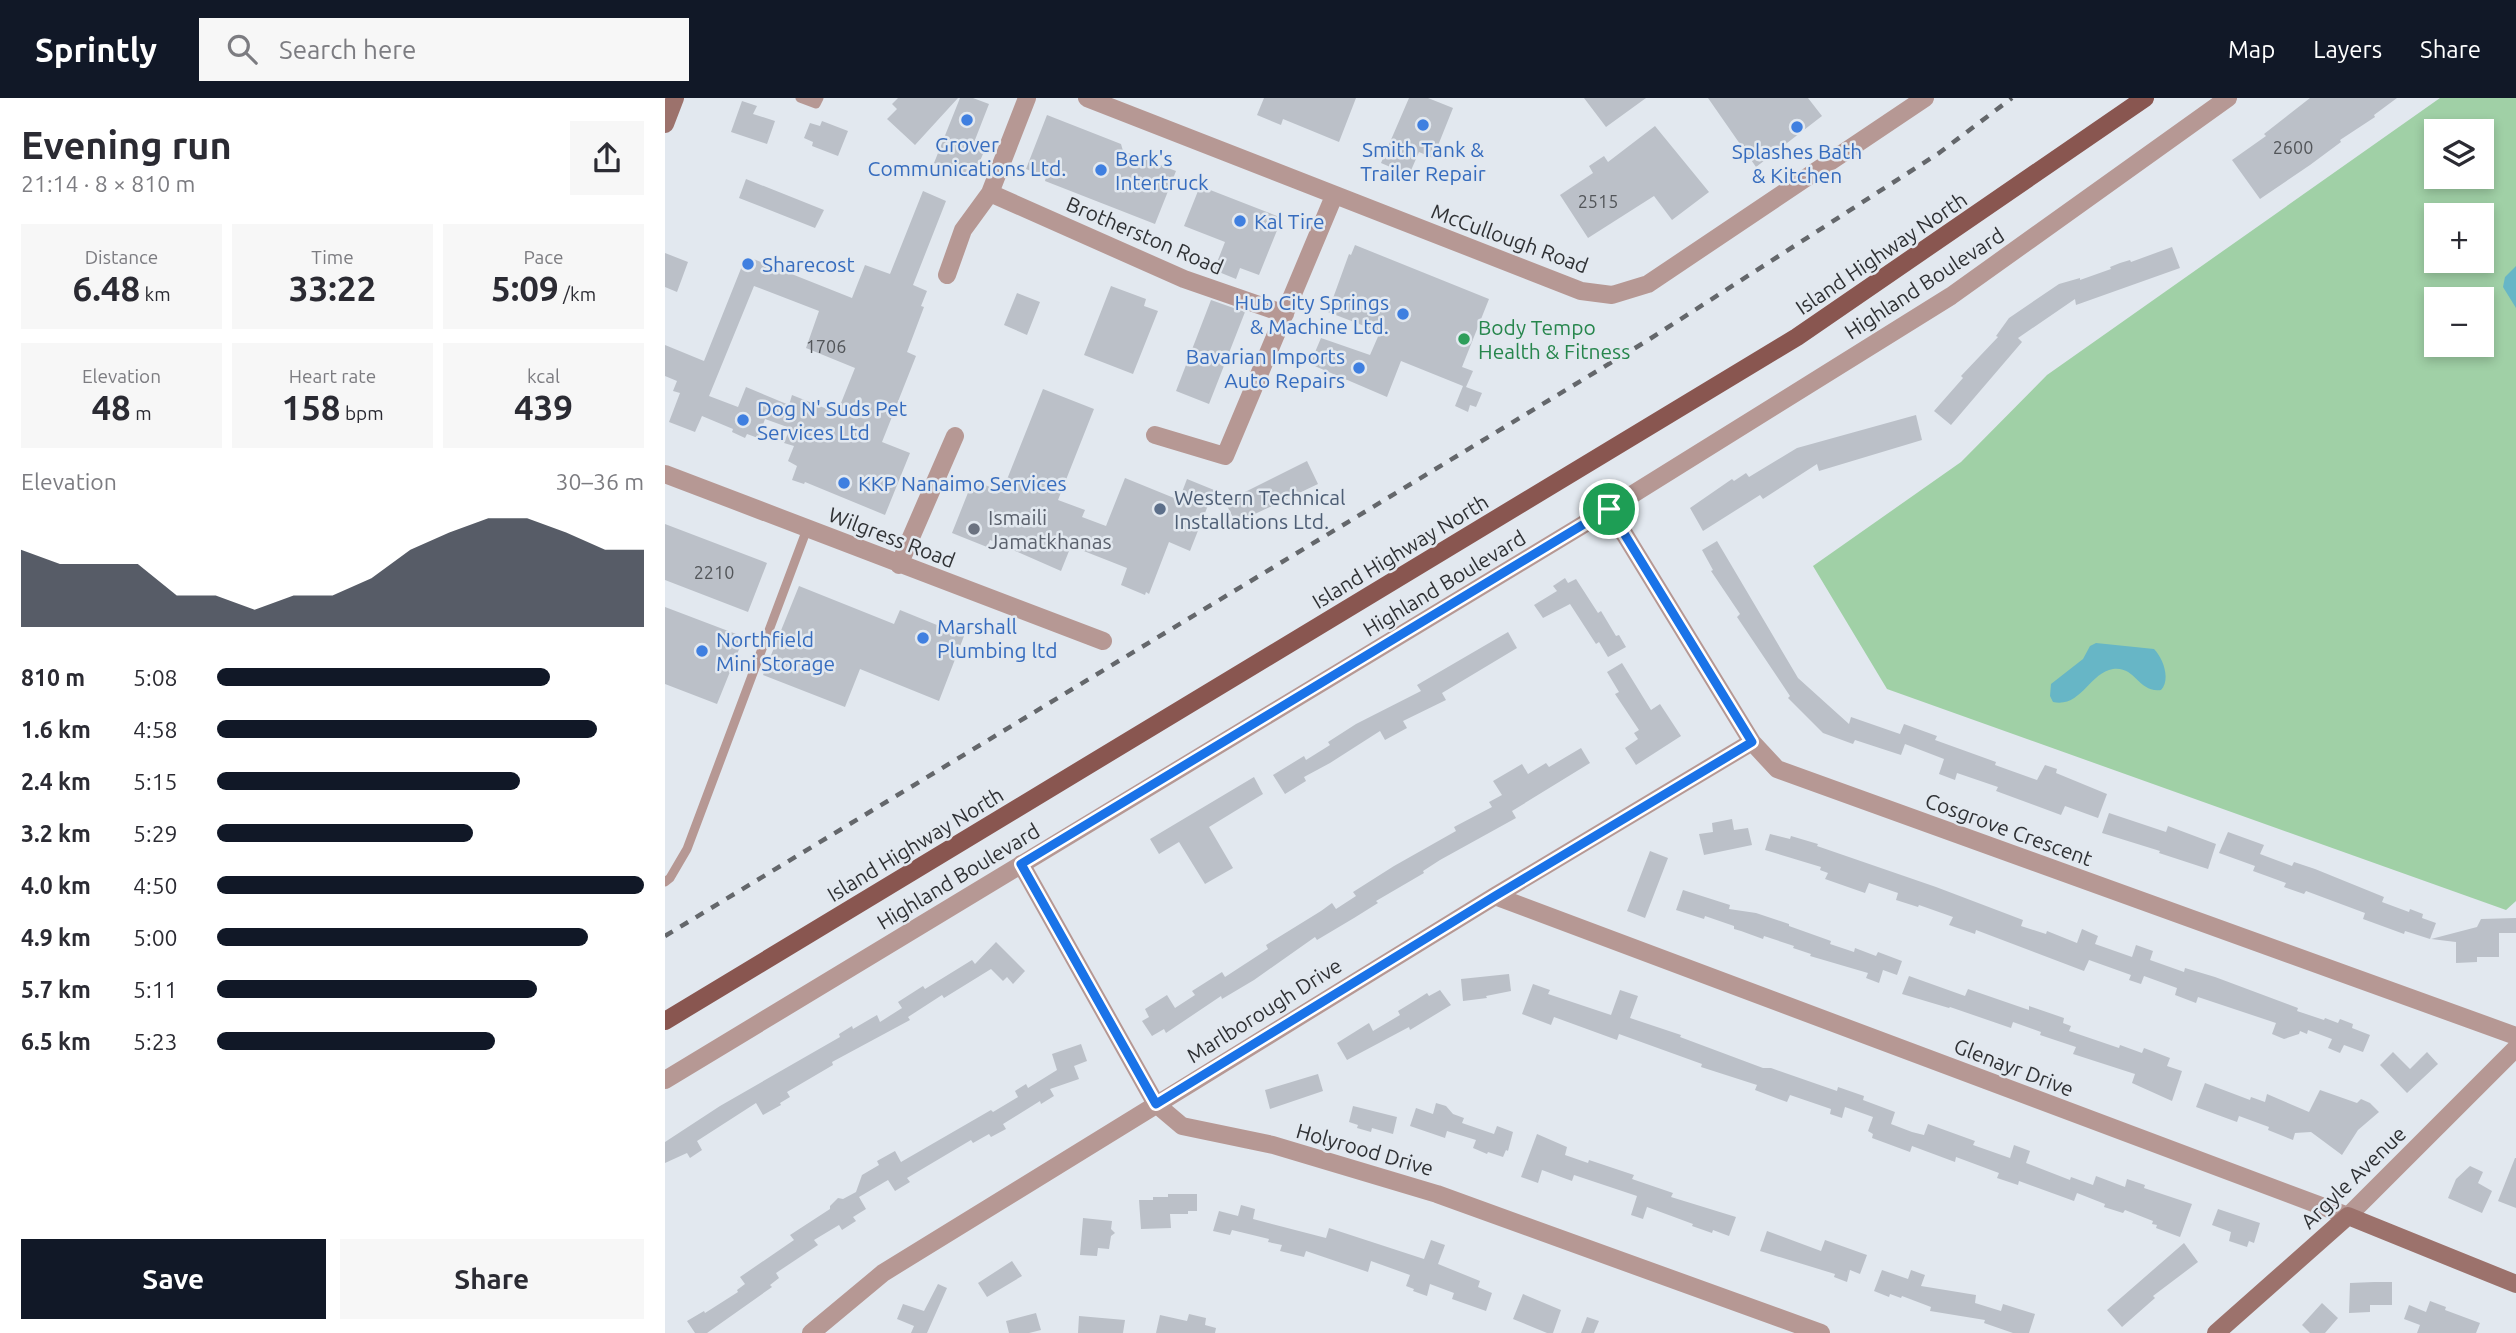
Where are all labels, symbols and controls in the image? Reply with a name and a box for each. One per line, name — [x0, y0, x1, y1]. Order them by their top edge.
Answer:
search box — [199, 18, 689, 81]
icon: search — [223, 30, 261, 68]
text: Sprintly — [35, 31, 157, 68]
text: Search here — [279, 35, 416, 64]
text: Map — [2228, 36, 2275, 63]
text: Layers — [2313, 36, 2382, 63]
text: Share — [2420, 36, 2481, 63]
marker: Grover Communications Ltd. — [959, 112, 975, 128]
marker: Smith Tank & Trailer Repair — [1415, 117, 1431, 133]
marker: Splashes Bath & Kitchen — [1789, 119, 1805, 135]
map controls — [2424, 119, 2494, 357]
button: layers — [2424, 119, 2494, 189]
button: share — [570, 121, 644, 195]
text: Evening run — [21, 124, 232, 166]
place label: Grover Communications Ltd. — [868, 132, 1066, 180]
place label: Smith Tank & Trailer Repair — [1360, 137, 1486, 185]
house number: 2600 — [2273, 137, 2313, 157]
place label: Splashes Bath & Kitchen — [1732, 139, 1862, 187]
place label: Berk's Intertruck — [1115, 146, 1209, 194]
marker: Berk's Intertruck — [1093, 162, 1109, 178]
text: 21:14 · 8 × 810 m — [21, 171, 195, 196]
street label: Island Highway North — [1791, 187, 1971, 319]
street label: Brotherston Road — [1063, 191, 1227, 279]
house number: 2515 — [1578, 191, 1618, 211]
street label: McCullough Road — [1428, 198, 1592, 278]
button: + — [2424, 203, 2494, 273]
place label: Kal Tire — [1254, 209, 1325, 233]
marker: Kal Tire — [1232, 213, 1248, 229]
street label: Highland Boulevard — [1840, 223, 2008, 343]
text: Distance — [85, 246, 158, 268]
text: Time — [311, 246, 354, 268]
text: Pace — [523, 246, 564, 268]
place label: Sharecost — [762, 252, 855, 276]
marker: Sharecost — [740, 256, 756, 272]
text: 6.48 — [72, 268, 140, 308]
text: 33:22 — [289, 268, 376, 308]
text: 5:09 — [491, 268, 559, 308]
text: km — [140, 283, 171, 305]
text: /km — [559, 283, 596, 305]
button: − — [2424, 287, 2494, 357]
place label: Hub City Springs & Machine Ltd. — [1235, 290, 1389, 338]
marker: Hub City Springs & Machine Ltd. — [1395, 306, 1411, 322]
place label: Body Tempo Health & Fitness — [1478, 315, 1630, 363]
marker: Body Tempo Health & Fitness — [1456, 331, 1472, 347]
house number: 1706 — [806, 336, 846, 356]
place label: Bavarian Imports Auto Repairs — [1186, 344, 1345, 392]
marker: Bavarian Imports Auto Repairs — [1351, 360, 1367, 376]
text: Elevation — [82, 365, 161, 387]
text: Heart rate — [289, 365, 376, 387]
text: kcal — [527, 365, 560, 387]
text: 48 — [91, 387, 131, 427]
text: 158 — [281, 387, 341, 427]
text: 439 — [514, 387, 573, 427]
place label: Dog N' Suds Pet Services Ltd — [757, 396, 907, 444]
text: m — [131, 402, 152, 424]
text: bpm — [341, 402, 384, 424]
marker: Dog N' Suds Pet Services Ltd — [735, 412, 751, 428]
text: Elevation — [21, 469, 117, 494]
text: 30–36 m — [556, 469, 644, 494]
place label: KKP Nanaimo Services — [858, 471, 1067, 495]
marker: KKP Nanaimo Services — [836, 475, 852, 491]
pin — [1579, 479, 1639, 539]
place label: Western Technical Installations Ltd. — [1174, 485, 1346, 533]
street label: Island Highway North — [1308, 489, 1492, 613]
icon: arrive — [1590, 490, 1628, 528]
marker: Western Technical Installations Ltd. — [1152, 501, 1168, 517]
street label: Wilgress Road — [825, 502, 959, 572]
place label: Ismaili Jamatkhanas — [988, 505, 1112, 553]
marker: Ismaili Jamatkhanas — [966, 521, 982, 537]
street label: Highland Boulevard — [1358, 525, 1530, 641]
house number: 2210 — [694, 562, 734, 582]
place label: Marshall Plumbing ltd — [937, 614, 1057, 662]
place label: Northfield Mini Storage — [716, 627, 835, 675]
marker: Marshall Plumbing ltd — [915, 630, 931, 646]
marker: Northfield Mini Storage — [694, 643, 710, 659]
text: 810 m — [21, 665, 85, 690]
text: 5:08 — [133, 665, 178, 690]
text: 1.6 km — [21, 717, 91, 742]
text: 4:58 — [133, 717, 178, 742]
text: 2.4 km — [21, 769, 91, 794]
text: 5:15 — [133, 769, 178, 794]
street label: Island Highway North — [823, 782, 1007, 906]
street label: Cosgrove Crescent — [1922, 788, 2096, 870]
street label: Highland Boulevard — [872, 818, 1044, 934]
text: 3.2 km — [21, 821, 91, 846]
text: 5:29 — [133, 821, 178, 846]
text: 4.0 km — [21, 873, 91, 898]
text: 4:50 — [133, 873, 178, 898]
text: 4.9 km — [21, 925, 91, 950]
text: 5:00 — [133, 925, 178, 950]
street label: Marlborough Drive — [1182, 953, 1346, 1067]
text: 5.7 km — [21, 977, 91, 1002]
text: 5:11 — [133, 977, 178, 1002]
text: 6.5 km — [21, 1029, 91, 1054]
text: 5:23 — [133, 1029, 178, 1054]
street label: Glenayr Drive — [1951, 1033, 2077, 1101]
street label: Holyrood Drive — [1294, 1118, 1436, 1180]
street label: Argyle Avenue — [2296, 1121, 2410, 1233]
button: Save — [21, 1239, 326, 1319]
button: Share — [340, 1239, 644, 1319]

